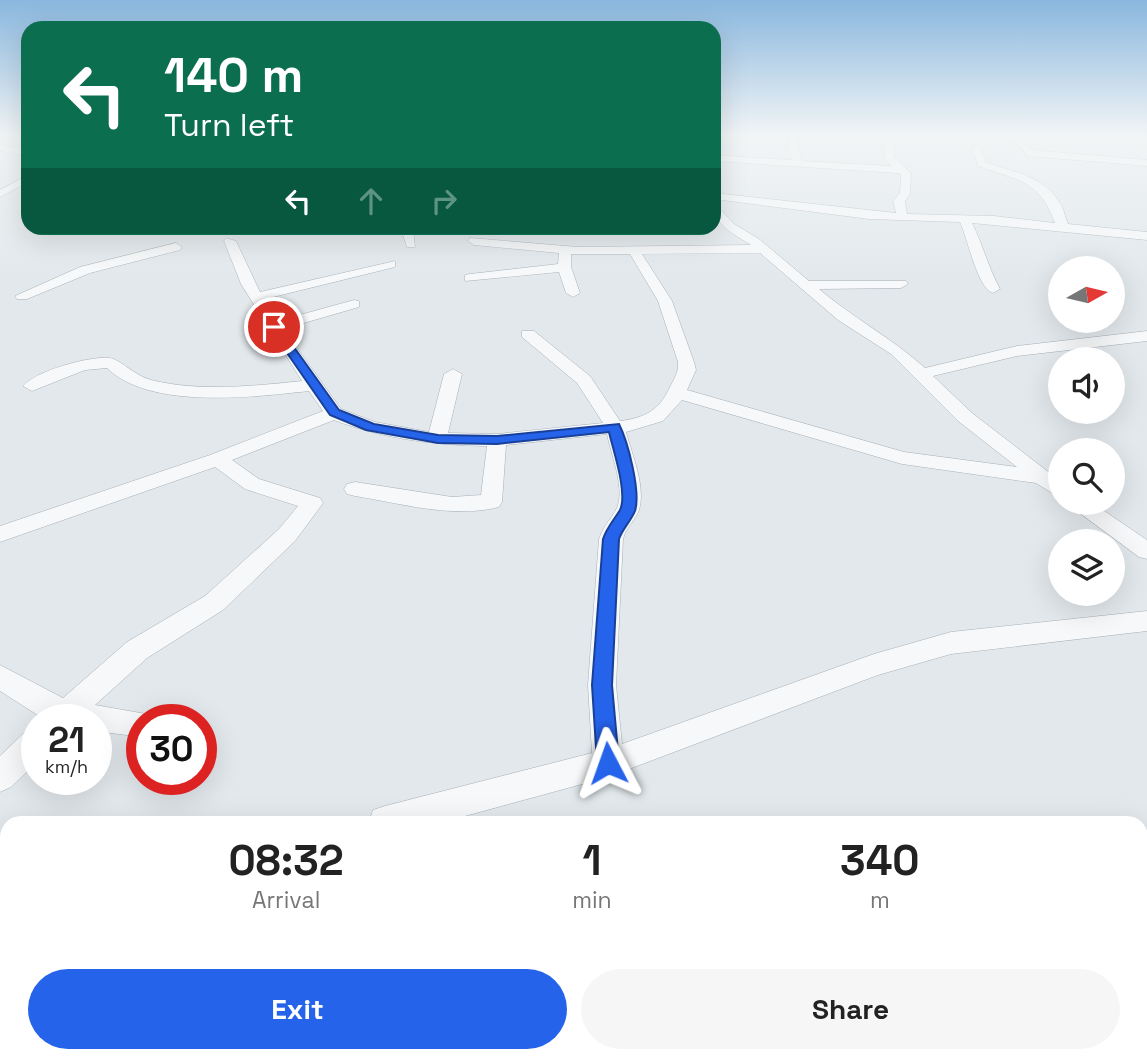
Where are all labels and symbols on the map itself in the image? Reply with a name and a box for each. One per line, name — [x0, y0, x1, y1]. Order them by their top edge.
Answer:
north arrow — [1048, 256, 1125, 332]
pin — [244, 297, 304, 357]
speed limit sign: 30 — [126, 704, 217, 795]
position arrow — [571, 726, 645, 800]

